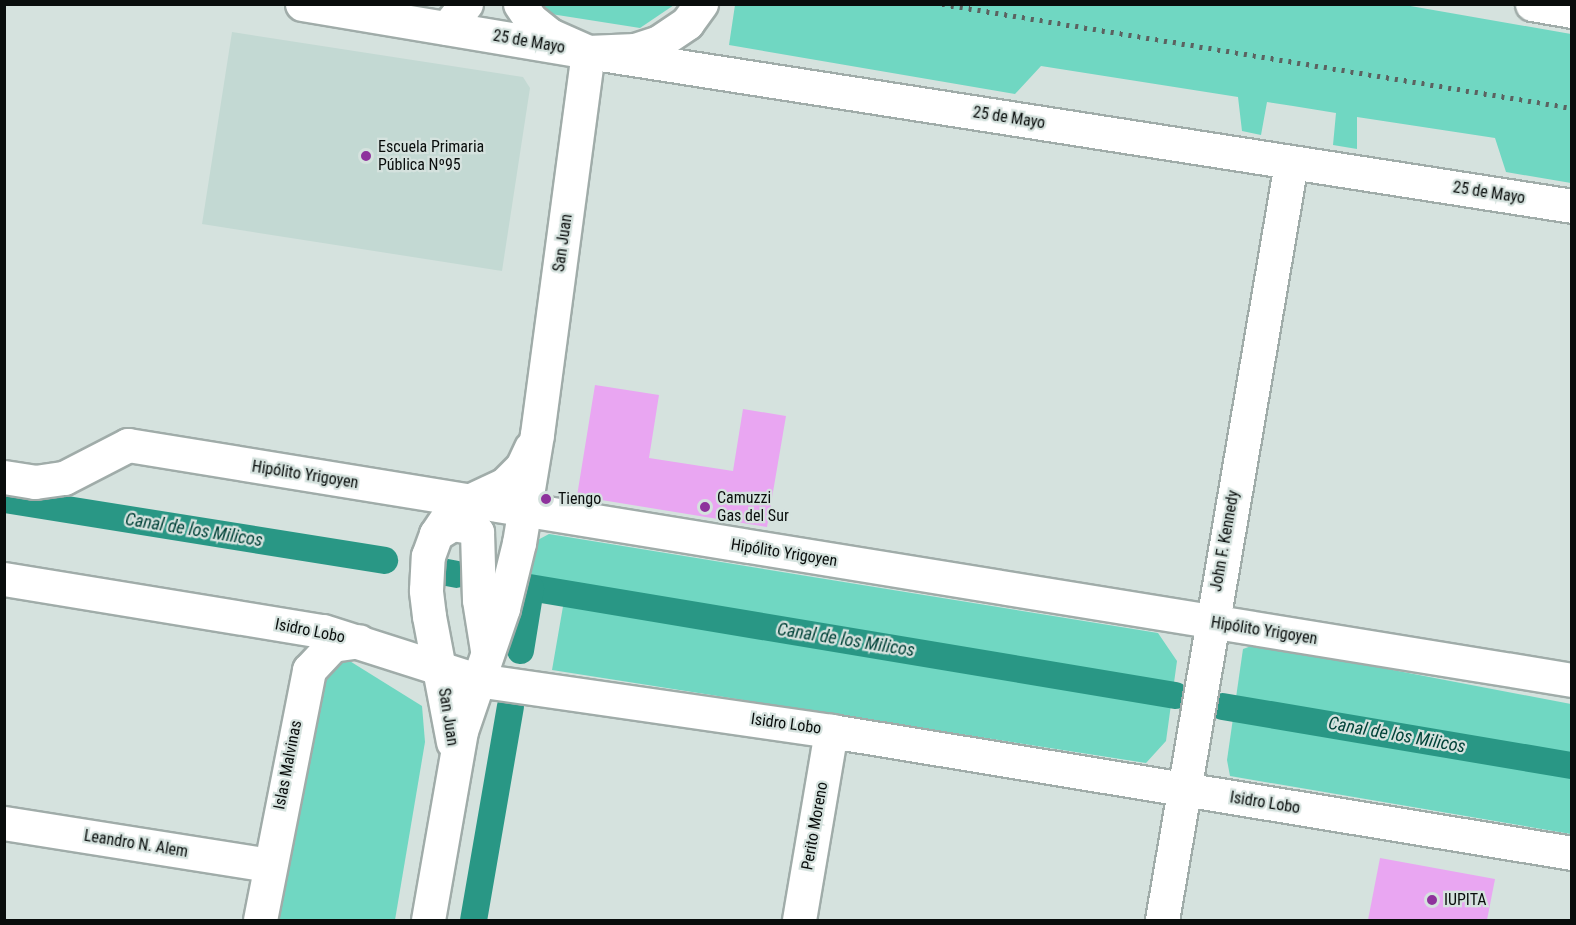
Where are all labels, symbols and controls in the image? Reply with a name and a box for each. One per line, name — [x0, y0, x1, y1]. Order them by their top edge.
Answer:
street label: 25 de Mayo — [491, 26, 567, 58]
street label: 25 de Mayo — [972, 103, 1046, 133]
place label: Escuela Primaria Pública Nº95 — [378, 137, 484, 175]
marker: Escuela Primaria Pública Nº95 — [359, 149, 373, 163]
street label: 25 de Mayo — [1452, 178, 1526, 208]
street label: San Juan — [549, 213, 577, 273]
street label: Hipólito Yrigoyen — [250, 457, 360, 493]
place label: Camuzzi Gas del Sur — [717, 488, 789, 526]
place label: Tiengo — [558, 489, 601, 509]
street label: John F. Kennedy — [1207, 489, 1243, 593]
marker: Tiengo — [539, 492, 553, 506]
marker: Camuzzi Gas del Sur — [698, 500, 712, 514]
water label: Canal de los Milicos — [124, 508, 264, 552]
street label: Hipólito Yrigoyen — [729, 535, 839, 571]
street label: Hipólito Yrigoyen — [1209, 613, 1319, 649]
street label: Isidro Lobo — [273, 615, 347, 647]
water label: Canal de los Milicos — [776, 618, 916, 662]
street label: San Juan — [434, 687, 462, 747]
street label: Isidro Lobo — [750, 710, 822, 738]
water label: Canal de los Milicos — [1327, 712, 1467, 758]
street label: Islas Malvinas — [270, 719, 306, 811]
street label: Perito Moreno — [798, 780, 832, 872]
street label: Isidro Lobo — [1228, 788, 1302, 818]
street label: Leandro N. Alem — [83, 826, 189, 862]
place label: IUPITA — [1444, 890, 1487, 910]
marker: IUPITA — [1425, 893, 1439, 907]

